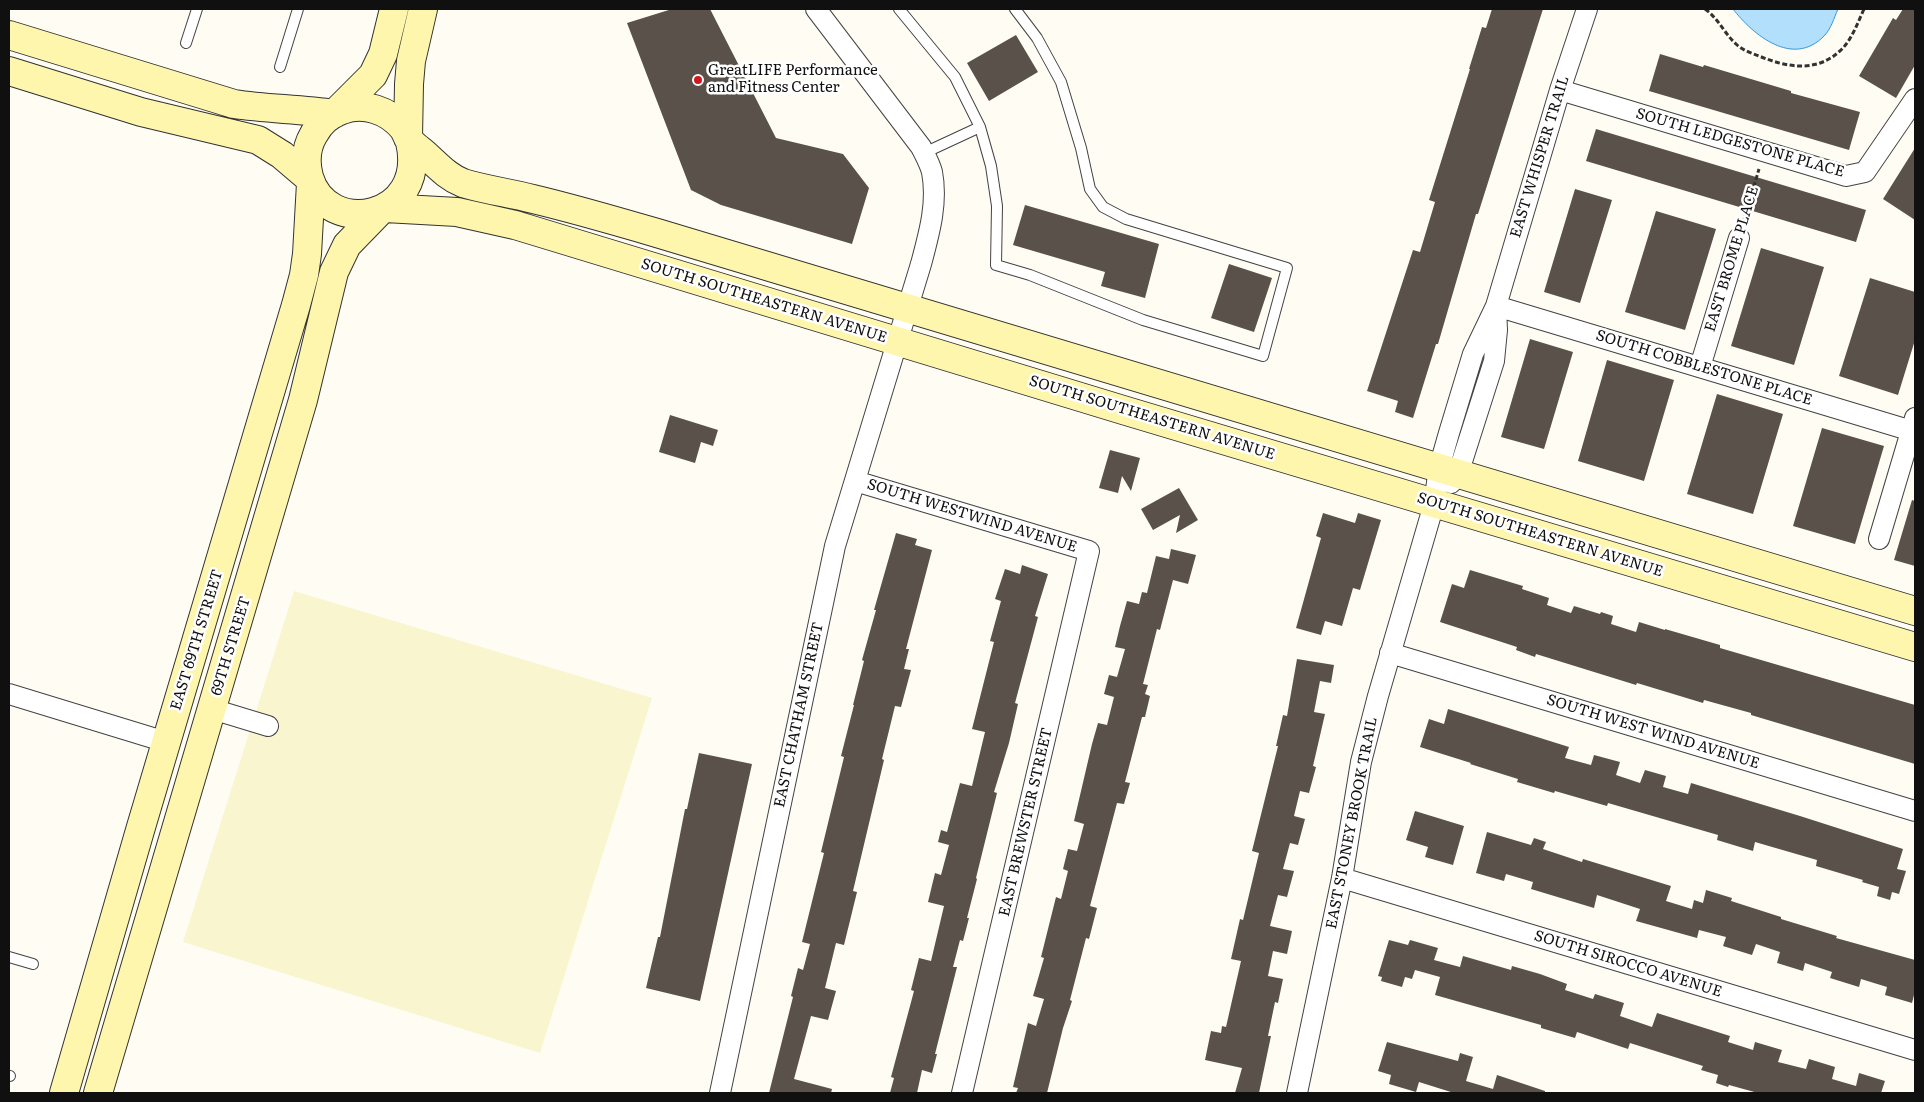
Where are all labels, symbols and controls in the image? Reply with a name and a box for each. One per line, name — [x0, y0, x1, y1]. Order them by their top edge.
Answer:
place label: GreatLIFE Performance and Fitness Center — [708, 62, 878, 97]
marker: GreatLIFE Performance and Fitness Center — [692, 74, 704, 86]
street label: EAST WHISPER TRAIL — [1507, 74, 1573, 240]
street label: SOUTH LEDGESTONE PLACE — [1634, 105, 1846, 181]
street label: EAST BROME PLACE — [1701, 184, 1763, 334]
street label: SOUTH SOUTHEASTERN AVENUE — [639, 255, 889, 347]
street label: SOUTH COBBLESTONE PLACE — [1594, 326, 1814, 410]
street label: SOUTH SOUTHEASTERN AVENUE — [1027, 372, 1277, 464]
street label: SOUTH WESTWIND AVENUE — [865, 475, 1079, 557]
street label: SOUTH SOUTHEASTERN AVENUE — [1415, 489, 1665, 581]
street label: EAST 69TH STREET — [167, 567, 227, 713]
street label: 69TH STREET — [207, 594, 255, 698]
street label: EAST CHATHAM STREET — [771, 621, 827, 809]
street label: SOUTH WEST WIND AVENUE — [1544, 691, 1762, 773]
street label: EAST STONEY BROOK TRAIL — [1323, 715, 1381, 931]
street label: EAST BREWSTER STREET — [995, 726, 1057, 918]
street label: SOUTH SIROCCO AVENUE — [1532, 927, 1724, 1001]

